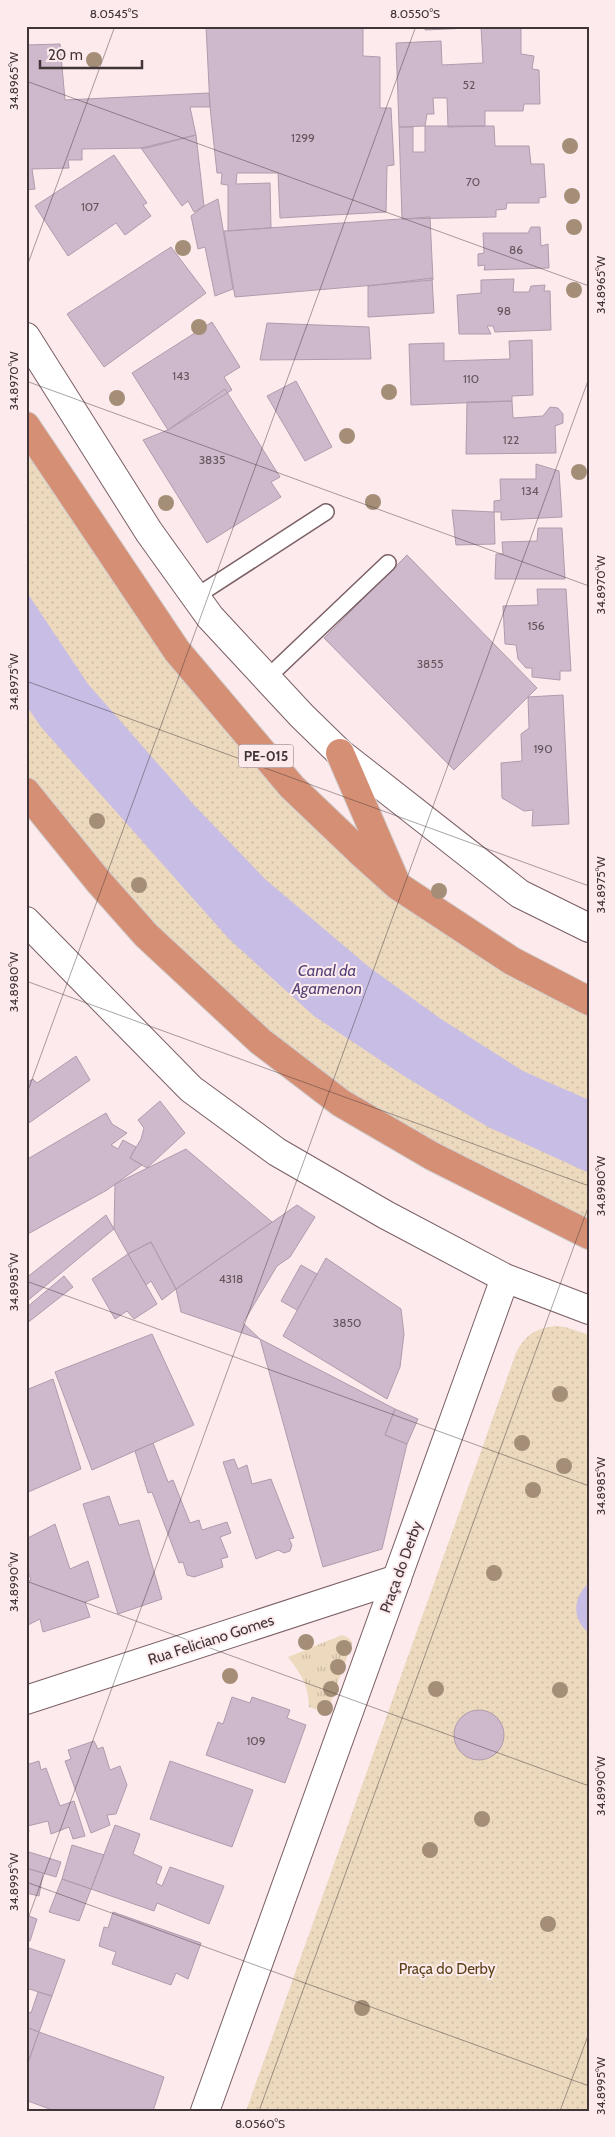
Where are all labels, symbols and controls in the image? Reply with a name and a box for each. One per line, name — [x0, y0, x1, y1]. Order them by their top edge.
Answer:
text: 8.0545°S — [90, 6, 138, 21]
text: 8.0550°S — [390, 6, 440, 21]
scale bar — [40, 38, 142, 70]
text: 20 m — [48, 46, 83, 64]
text: 34.8965°W — [6, 51, 21, 110]
house number: 52 — [463, 77, 475, 92]
house number: 1299 — [291, 130, 315, 145]
house number: 70 — [466, 174, 480, 189]
house number: 107 — [81, 199, 99, 214]
house number: 86 — [509, 242, 523, 257]
text: 34.8965°W — [593, 255, 608, 314]
house number: 98 — [497, 303, 511, 318]
text: 34.8970°W — [6, 351, 21, 410]
house number: 143 — [172, 368, 190, 383]
house number: 110 — [463, 371, 479, 386]
house number: 122 — [503, 432, 519, 447]
house number: 3835 — [199, 452, 225, 467]
house number: 134 — [521, 483, 539, 498]
text: 34.8970°W — [593, 555, 608, 614]
house number: 156 — [527, 618, 545, 633]
text: 34.8975°W — [6, 653, 21, 711]
house number: 3855 — [417, 656, 443, 671]
house number: 190 — [533, 741, 553, 756]
road number: PE-015 — [238, 744, 294, 768]
text: 34.8975°W — [593, 856, 608, 914]
text: 34.8980°W — [6, 951, 21, 1012]
water label: Canal da Agamenon — [291, 961, 362, 998]
text: 34.8980°W — [593, 1155, 608, 1216]
text: 34.8985°W — [6, 1252, 21, 1311]
house number: 4318 — [219, 1271, 243, 1286]
house number: 3850 — [333, 1315, 361, 1330]
text: 34.8985°W — [593, 1456, 608, 1515]
street label: Praça do Derby — [376, 1518, 426, 1615]
text: 34.8990°W — [6, 1551, 21, 1612]
street label: Rua Feliciano Gomes — [146, 1611, 276, 1669]
house number: 109 — [246, 1733, 266, 1748]
text: 34.8990°W — [593, 1755, 608, 1816]
text: 34.8995°W — [6, 1852, 21, 1911]
park label: Praça do Derby — [399, 1960, 496, 1978]
text: 34.8995°W — [593, 2056, 608, 2115]
text: 8.0560°S — [235, 2116, 285, 2131]

